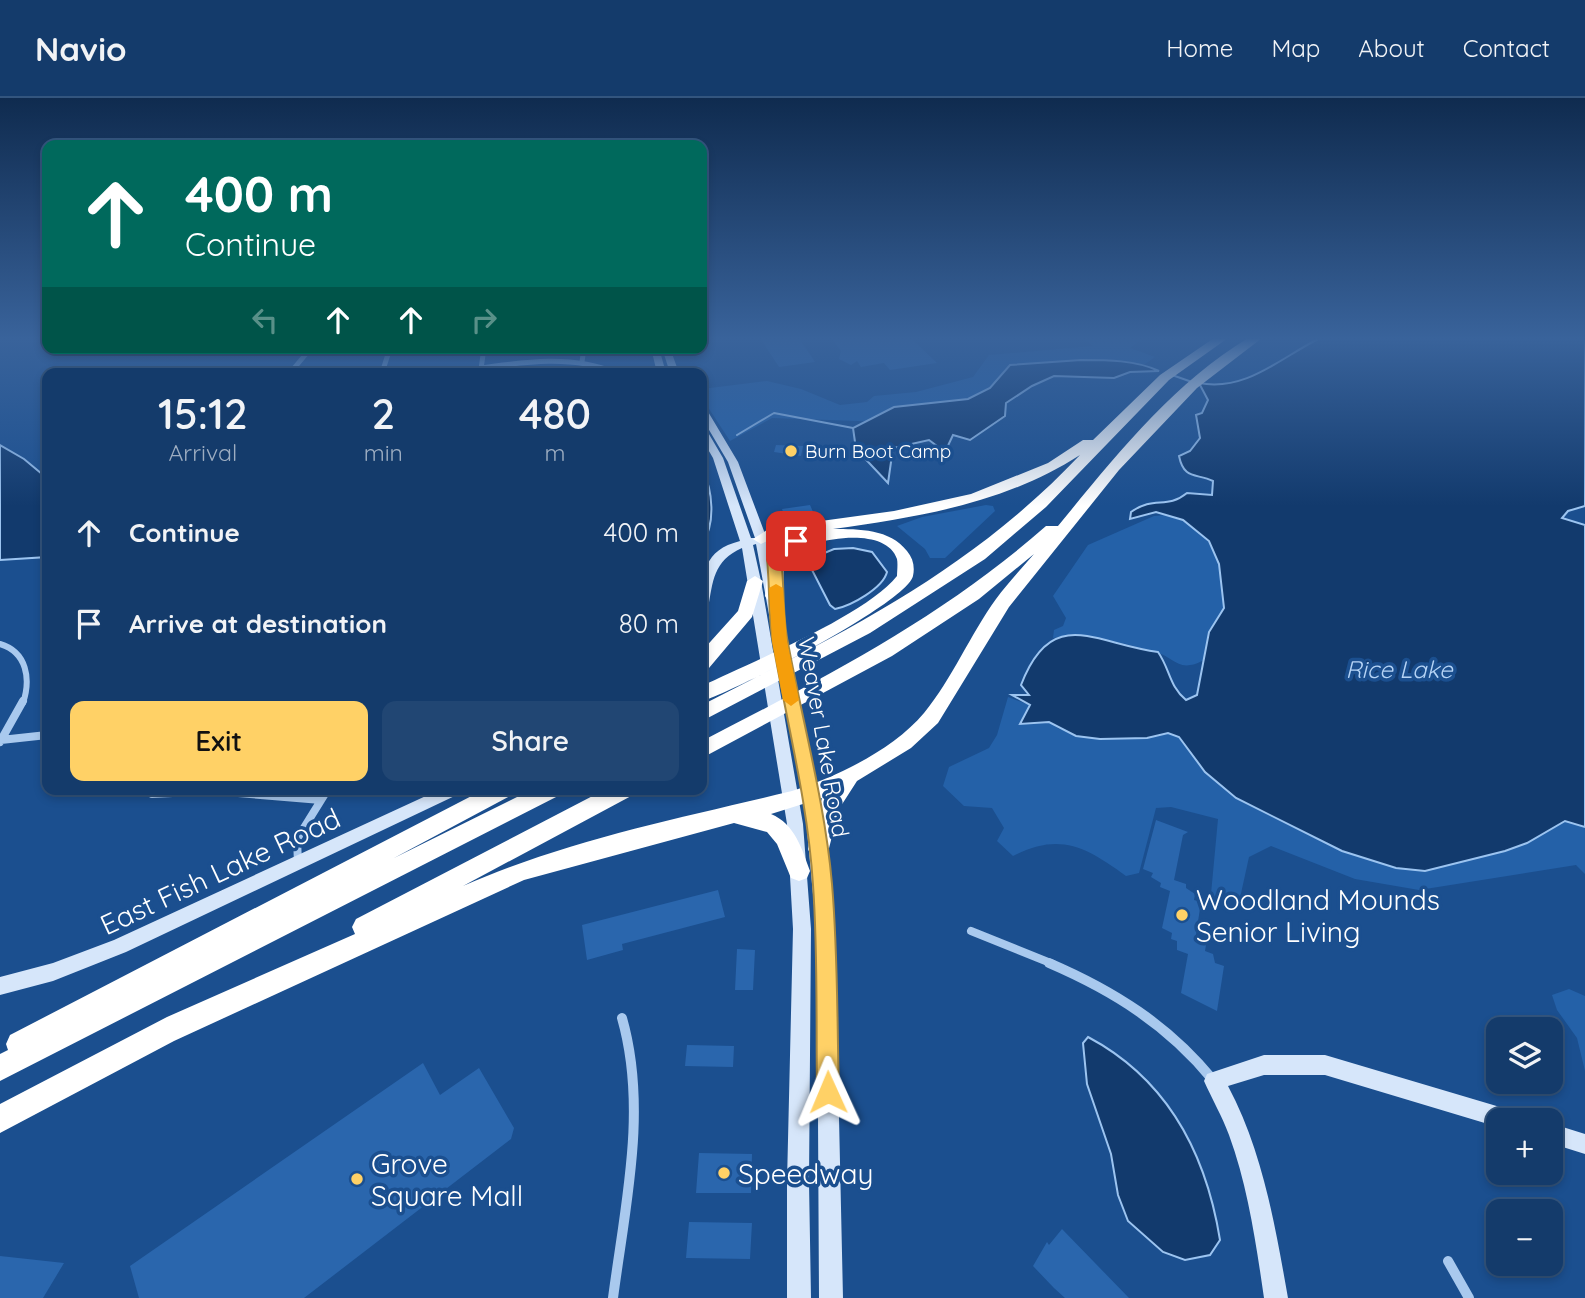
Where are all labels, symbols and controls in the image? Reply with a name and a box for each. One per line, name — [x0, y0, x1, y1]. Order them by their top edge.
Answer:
text: Navio — [35, 28, 127, 69]
text: Home — [1166, 33, 1233, 63]
text: Map — [1271, 33, 1320, 63]
text: About — [1358, 33, 1425, 63]
text: Contact — [1463, 33, 1550, 63]
text: 400 m — [185, 163, 333, 224]
icon: ahead — [70, 168, 161, 259]
text: Continue — [185, 224, 316, 264]
icon: left — [246, 301, 284, 339]
icon: ahead — [319, 301, 357, 339]
icon: ahead — [392, 301, 430, 339]
icon: right — [465, 301, 503, 339]
text: 15:12 — [158, 387, 248, 440]
text: 2 — [371, 387, 395, 440]
text: 480 — [519, 387, 591, 440]
text: Arrival — [168, 438, 237, 467]
text: min — [364, 438, 403, 467]
text: m — [544, 438, 565, 467]
place label: Burn Boot Camp — [805, 439, 951, 463]
marker: Burn Boot Camp — [783, 443, 799, 459]
pin — [766, 511, 826, 571]
icon: ahead — [70, 514, 108, 552]
text: Continue — [129, 516, 240, 549]
text: 400 m — [604, 516, 679, 549]
icon: arrive — [777, 522, 815, 560]
icon: arrive — [70, 605, 108, 643]
text: Arrive at destination — [129, 607, 387, 640]
text: 80 m — [619, 607, 679, 640]
street label: Weaver Lake Road — [792, 634, 856, 840]
water label: Rice Lake — [1346, 654, 1454, 684]
button: Exit — [70, 701, 368, 781]
button: Share — [382, 701, 679, 781]
street label: East Fish Lake Road — [94, 800, 346, 942]
place label: Woodland Mounds Senior Living — [1196, 882, 1440, 949]
marker: Woodland Mounds Senior Living — [1174, 907, 1190, 923]
map controls — [1486, 1017, 1563, 1276]
button: layers — [1486, 1017, 1563, 1094]
position arrow — [791, 1055, 865, 1129]
button: + — [1486, 1108, 1563, 1185]
place label: Grove Square Mall — [371, 1146, 523, 1213]
place label: Speedway — [738, 1156, 873, 1191]
marker: Speedway — [716, 1165, 732, 1181]
marker: Grove Square Mall — [349, 1171, 365, 1187]
button: − — [1486, 1199, 1563, 1276]

